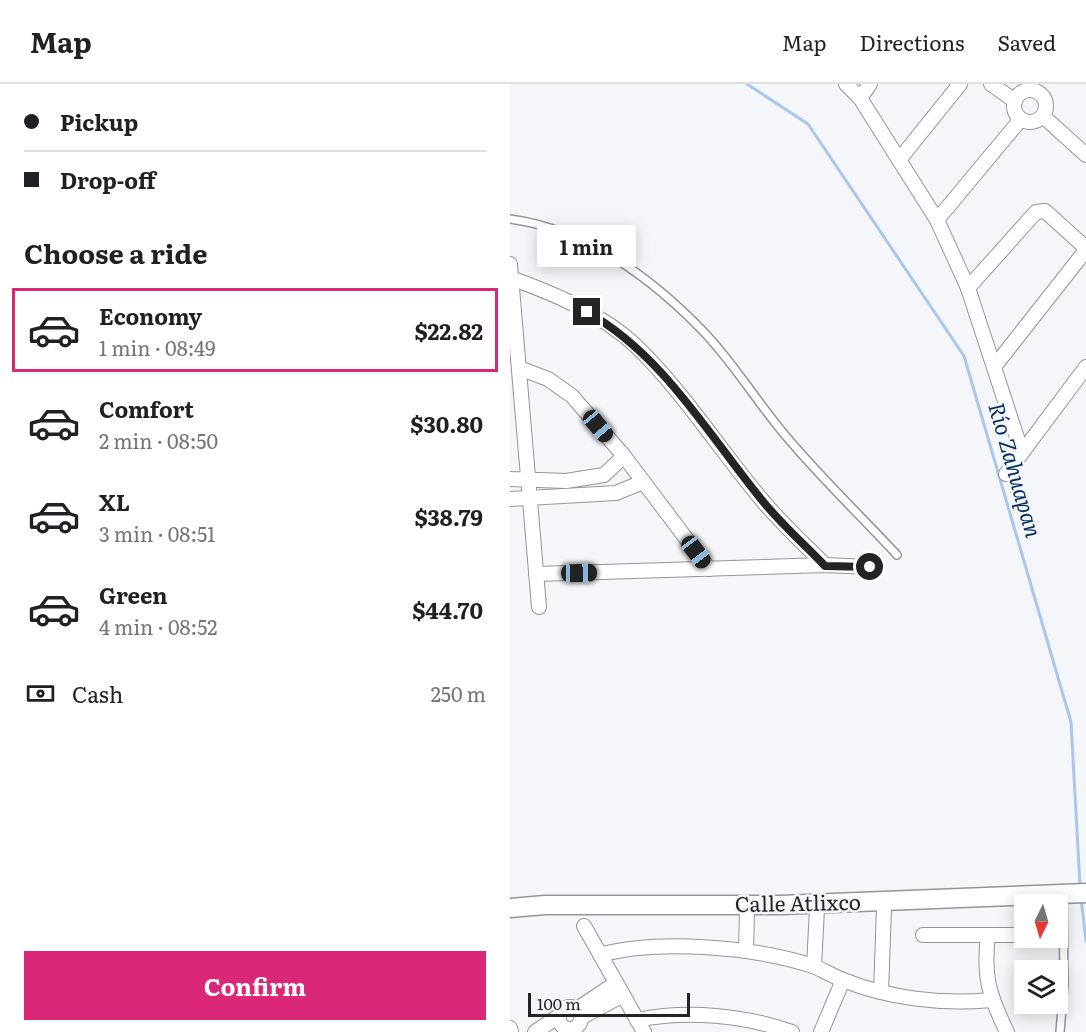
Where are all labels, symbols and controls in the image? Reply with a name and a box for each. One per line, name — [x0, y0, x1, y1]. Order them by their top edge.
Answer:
text: Map — [30, 20, 92, 62]
text: Map — [782, 26, 827, 57]
text: Directions — [860, 26, 965, 57]
text: Saved — [998, 26, 1056, 57]
text: Pickup — [60, 105, 138, 138]
text: Drop-off — [60, 163, 156, 196]
callout: 1 min — [538, 225, 637, 267]
text: 1 min — [560, 231, 613, 261]
text: Choose a ride — [24, 232, 207, 272]
route end — [573, 298, 600, 325]
text: Economy — [99, 299, 202, 332]
icon: car — [27, 303, 81, 357]
text: $22.82 — [414, 314, 483, 347]
text: 1 min · 08:49 — [99, 332, 215, 362]
text: Comfort — [99, 392, 194, 425]
icon: car — [27, 396, 81, 450]
water label: Río Zahuapan — [981, 398, 1051, 541]
car — [580, 406, 616, 446]
text: $30.80 — [410, 407, 483, 440]
text: 2 min · 08:50 — [99, 425, 218, 455]
text: XL — [99, 485, 130, 518]
icon: car — [27, 489, 81, 543]
text: $38.79 — [414, 500, 483, 533]
text: 3 min · 08:51 — [99, 518, 215, 548]
car — [678, 532, 714, 572]
route start — [856, 553, 883, 580]
car — [561, 564, 597, 582]
text: Green — [99, 578, 168, 611]
icon: car — [27, 582, 81, 636]
text: $44.70 — [412, 593, 483, 626]
text: 4 min · 08:52 — [99, 611, 217, 641]
icon: cash — [24, 677, 57, 710]
text: Cash — [72, 677, 123, 710]
text: 250 m — [431, 678, 486, 708]
street label: Calle Atlixco — [735, 885, 861, 918]
north arrow — [1014, 894, 1068, 948]
map controls — [1014, 894, 1068, 1014]
button: Confirm — [24, 951, 486, 1020]
button: layers — [1014, 960, 1068, 1014]
scale bar — [528, 990, 690, 1018]
text: 100 m — [537, 991, 581, 1015]

